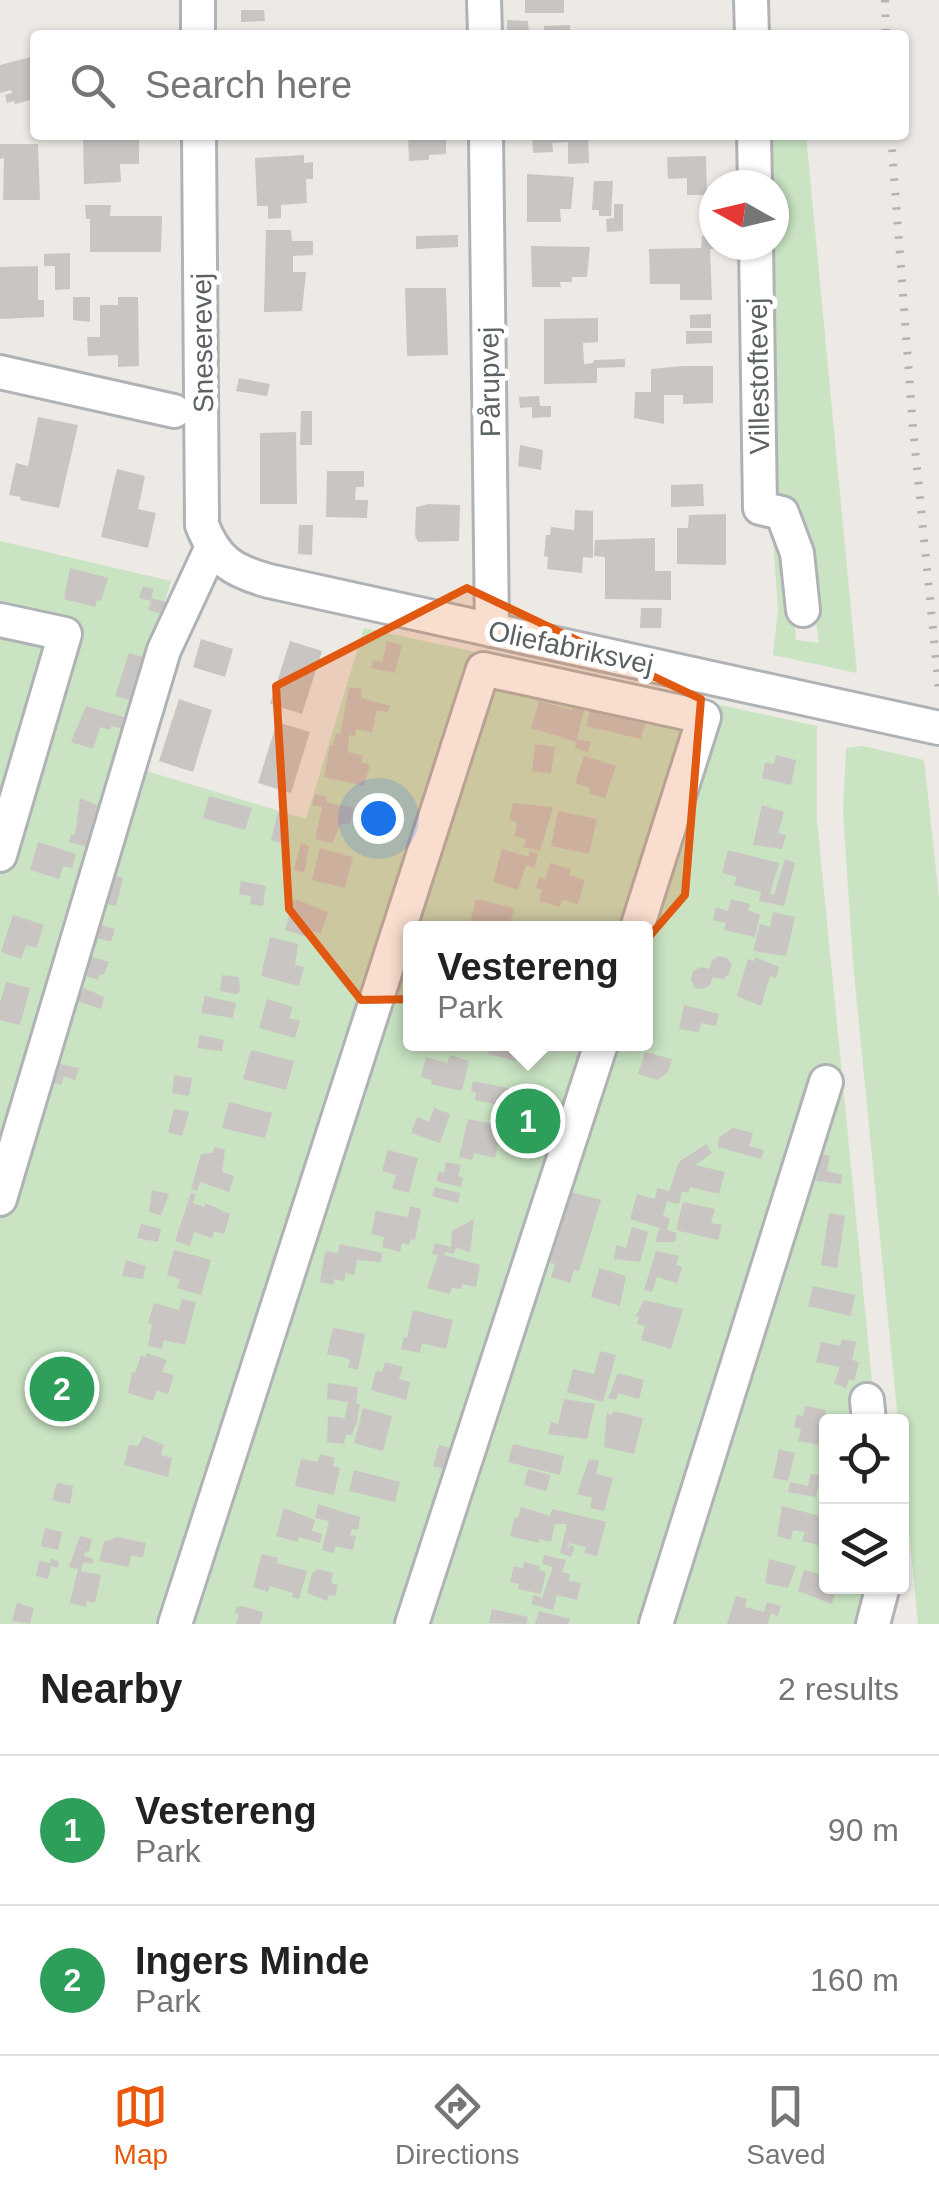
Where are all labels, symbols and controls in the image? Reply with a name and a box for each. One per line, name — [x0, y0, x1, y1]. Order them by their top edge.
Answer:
search box — [30, 30, 909, 140]
icon: search — [65, 58, 120, 113]
text: Search here — [145, 64, 352, 106]
north arrow — [699, 170, 789, 260]
street label: Sneserevej — [186, 273, 219, 413]
street label: Villestoftevej — [742, 297, 775, 455]
street label: Pårupvej — [473, 326, 506, 438]
street label: Oliefabriksvej — [485, 615, 656, 680]
your location — [353, 793, 404, 844]
popup — [403, 921, 653, 1051]
text: Vestereng — [437, 946, 619, 988]
text: Park — [437, 989, 503, 1025]
pin: 1 — [496, 1084, 560, 1158]
pin: 2 — [30, 1352, 94, 1426]
map controls — [819, 1414, 909, 1594]
button: locate — [819, 1414, 909, 1504]
button: layers — [819, 1504, 909, 1594]
text: Nearby — [40, 1665, 182, 1712]
text: 2 results — [778, 1671, 899, 1707]
text: Vestereng — [135, 1790, 317, 1832]
text: 1 — [64, 1812, 81, 1848]
text: 90 m — [828, 1812, 899, 1848]
text: Park — [135, 1833, 201, 1869]
text: Ingers Minde — [135, 1940, 369, 1982]
text: 2 — [64, 1962, 81, 1998]
text: 160 m — [810, 1962, 899, 1998]
text: Park — [135, 1983, 201, 2019]
tab: Map — [113, 2079, 168, 2171]
tab: Directions — [395, 2079, 520, 2171]
tab: Saved — [746, 2079, 826, 2171]

